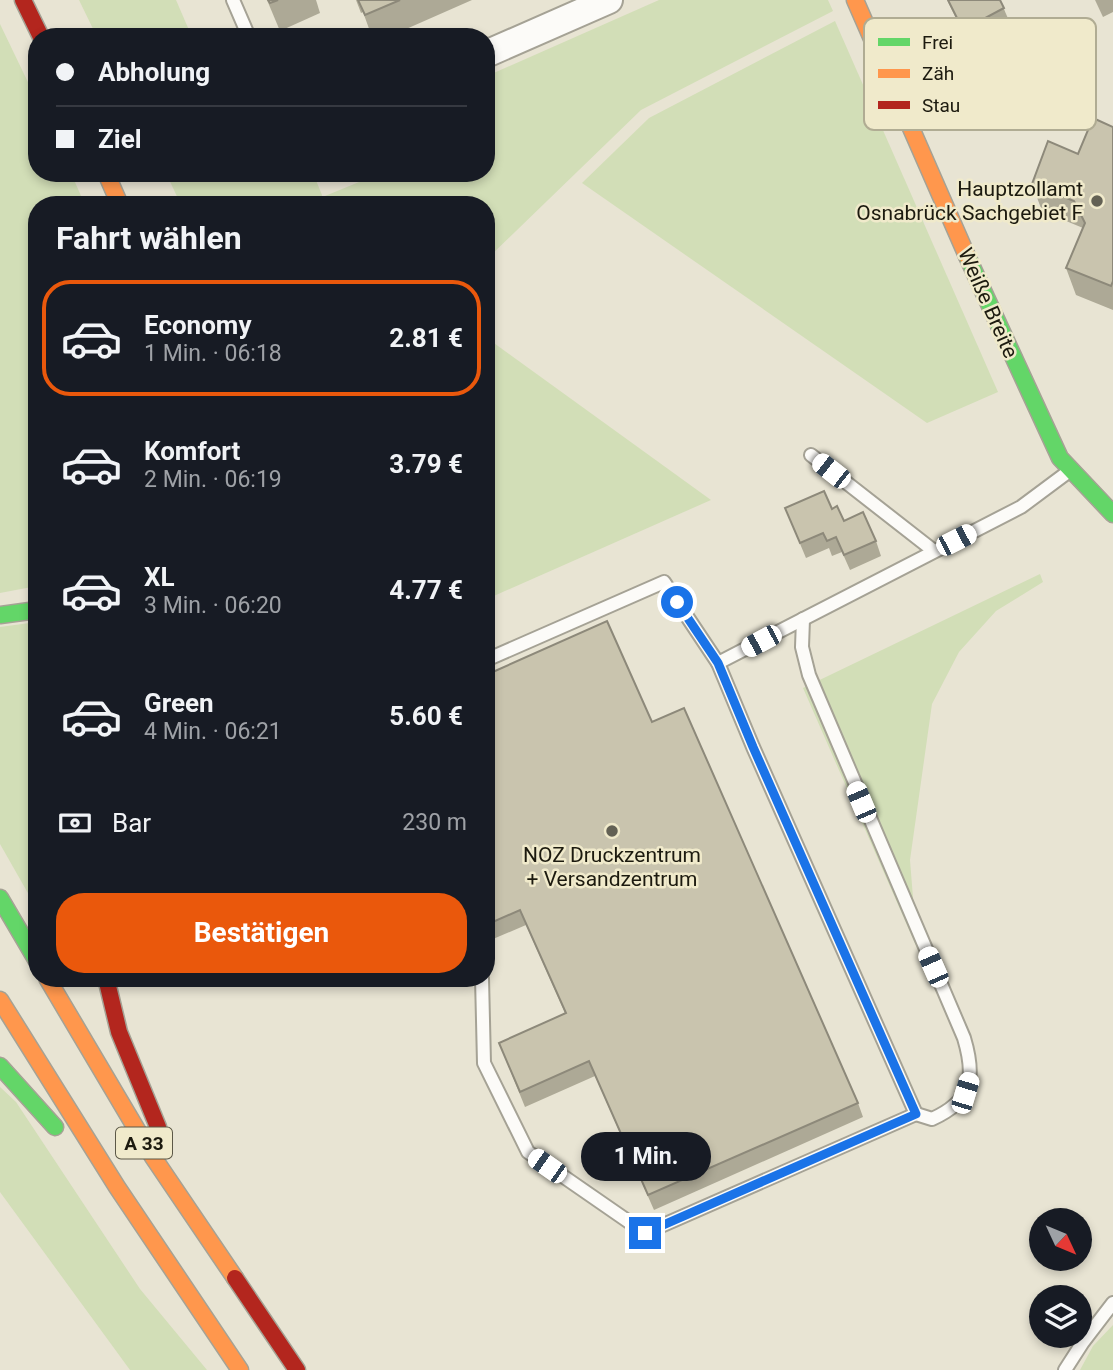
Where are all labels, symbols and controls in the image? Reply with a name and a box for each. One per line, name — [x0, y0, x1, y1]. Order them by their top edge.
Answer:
legend — [864, 18, 1096, 130]
text: Frei — [922, 31, 953, 54]
text: Abholung — [98, 57, 210, 87]
text: Zäh — [922, 62, 954, 85]
text: Stau — [922, 94, 960, 117]
text: Ziel — [98, 124, 142, 154]
place label: Hauptzollamt Osnabrück Sachgebiet F — [856, 177, 1083, 225]
marker: Hauptzollamt Osnabrück Sachgebiet F — [1089, 193, 1105, 209]
text: Fahrt wählen — [56, 219, 242, 257]
street label: Weiße Breite — [953, 244, 1023, 362]
icon: car — [60, 307, 123, 370]
text: Economy — [144, 310, 251, 340]
text: 2.81 € — [389, 323, 463, 353]
text: 1 Min. · 06:18 — [144, 340, 282, 367]
icon: car — [60, 433, 123, 496]
text: Komfort — [144, 436, 240, 466]
text: 3.79 € — [389, 449, 463, 479]
car — [808, 450, 855, 492]
text: 2 Min. · 06:19 — [144, 466, 282, 493]
car — [933, 521, 980, 559]
icon: car — [60, 559, 123, 622]
text: XL — [144, 562, 175, 592]
text: 4.77 € — [389, 575, 463, 605]
route start — [661, 586, 693, 618]
text: 3 Min. · 06:20 — [144, 592, 282, 619]
car — [738, 622, 785, 660]
icon: car — [60, 685, 123, 748]
text: Green — [144, 688, 214, 718]
text: 5.60 € — [389, 701, 463, 731]
text: 4 Min. · 06:21 — [144, 718, 282, 745]
car — [844, 779, 879, 825]
icon: cash — [56, 804, 94, 842]
text: Bar — [112, 808, 151, 838]
text: 230 m — [402, 809, 467, 836]
marker: NOZ Druckzentrum + Versandzentrum — [604, 823, 620, 839]
place label: NOZ Druckzentrum + Versandzentrum — [523, 843, 701, 891]
button: Bestätigen — [56, 893, 467, 973]
car — [915, 944, 952, 990]
car — [949, 1070, 982, 1116]
road number: A 33 — [116, 1128, 172, 1158]
callout: 1 Min. — [580, 1132, 710, 1180]
text: 1 Min. — [614, 1143, 678, 1170]
car — [524, 1145, 571, 1187]
north arrow — [1029, 1208, 1092, 1270]
map controls — [1029, 1208, 1092, 1348]
route end — [629, 1217, 661, 1249]
button: layers — [1029, 1285, 1092, 1348]

